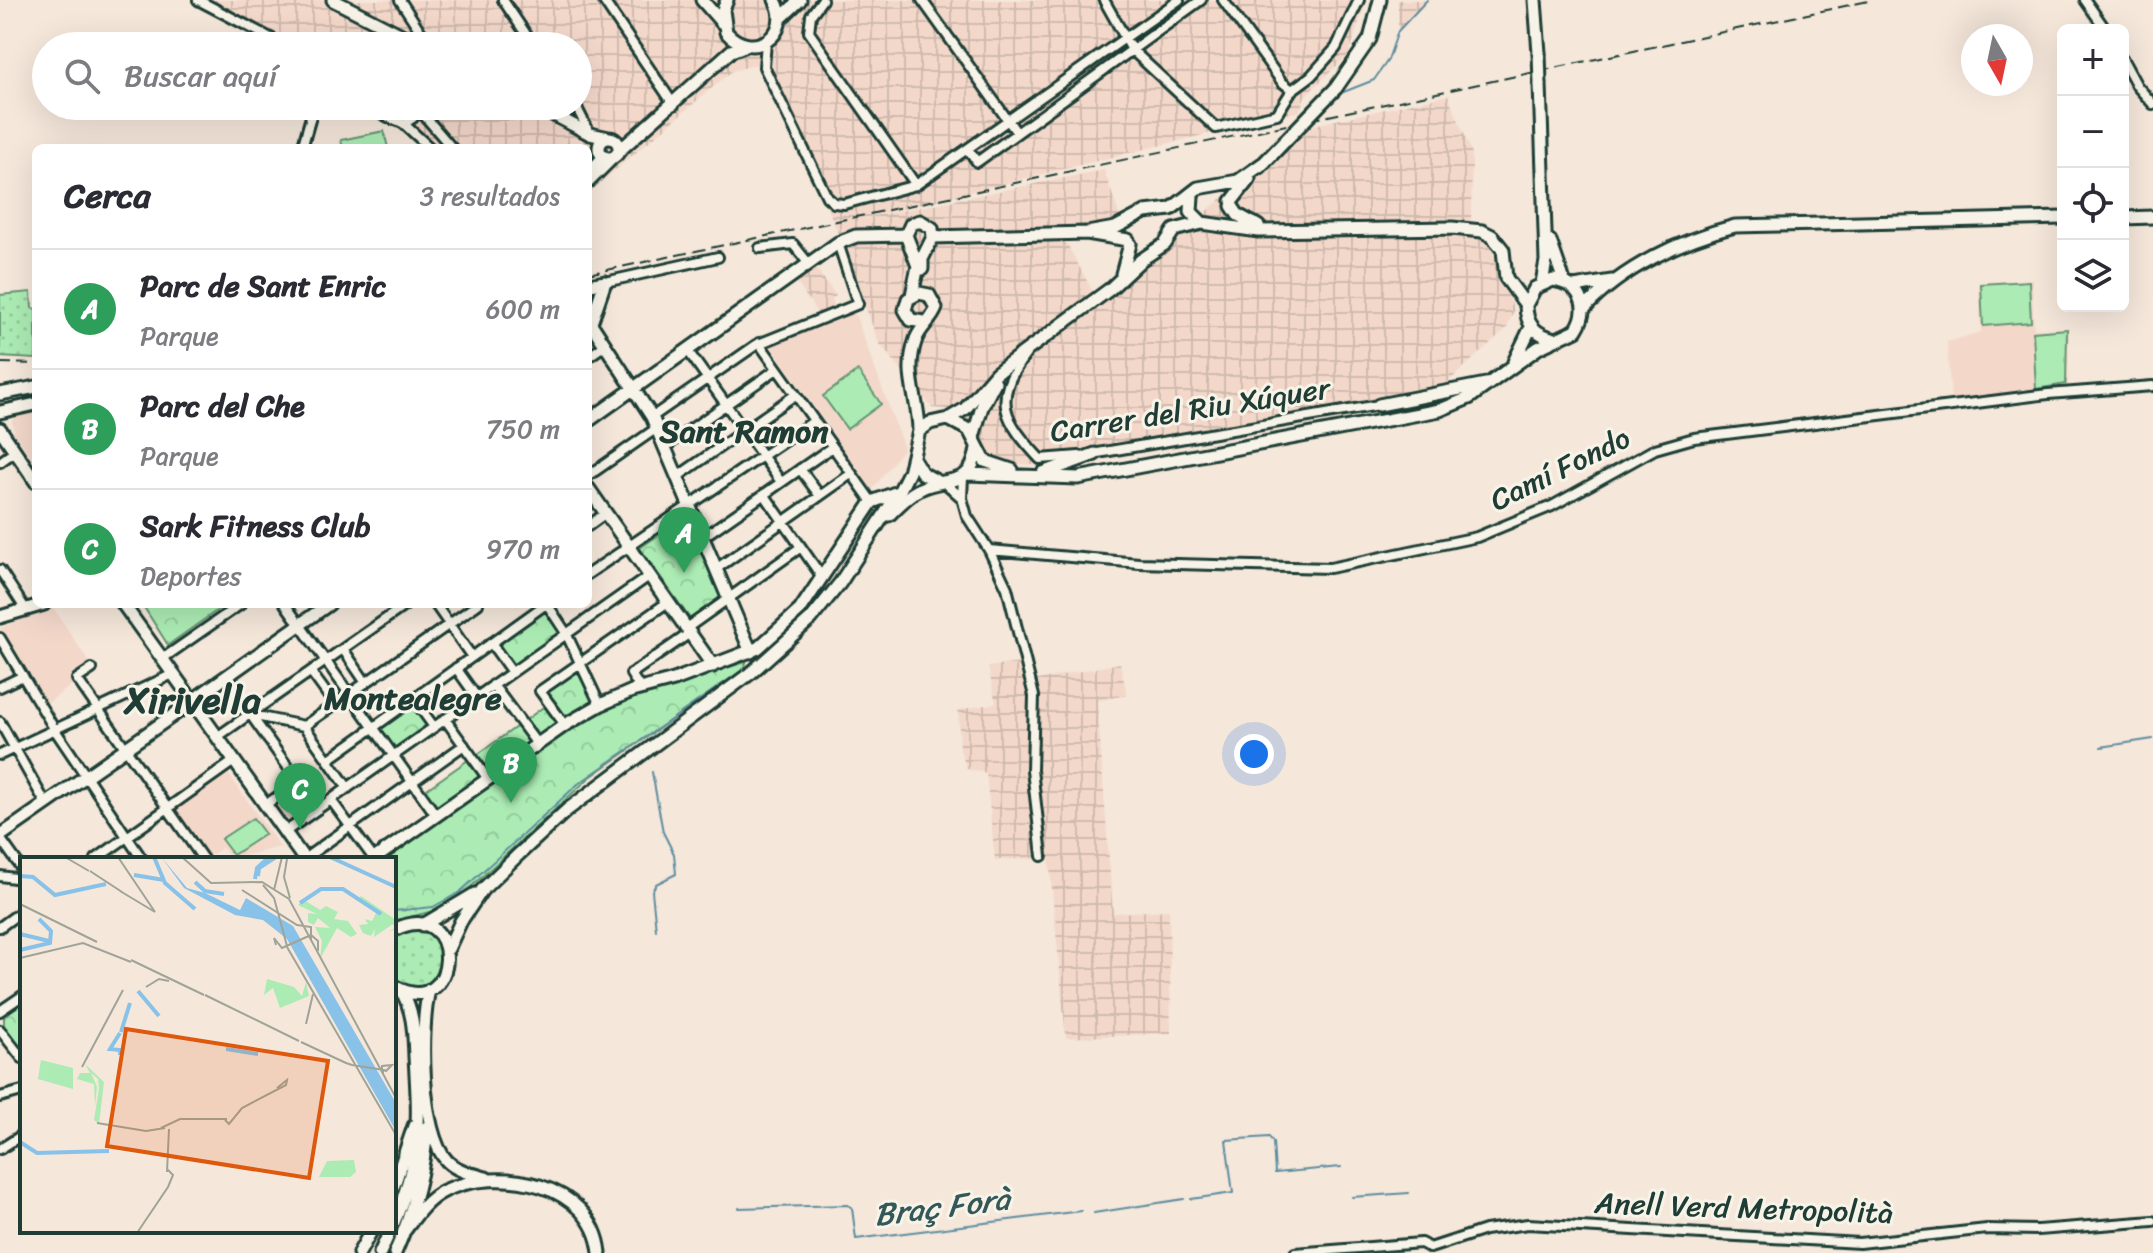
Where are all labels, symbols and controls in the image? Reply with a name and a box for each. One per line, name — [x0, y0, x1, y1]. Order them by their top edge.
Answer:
north arrow — [1961, 24, 2033, 96]
map controls — [2057, 24, 2129, 312]
button: + — [2057, 24, 2129, 96]
search box — [32, 32, 592, 120]
text: Buscar aquí — [124, 49, 277, 103]
icon: search — [60, 54, 104, 98]
button: − — [2057, 96, 2129, 168]
text: Cerca — [64, 166, 151, 226]
button: locate — [2057, 168, 2129, 240]
text: 3 resultados — [420, 173, 560, 219]
button: layers — [2057, 240, 2129, 312]
text: Parc de Sant Enric — [140, 259, 387, 313]
text: A — [81, 286, 99, 332]
text: 600 m — [486, 286, 560, 332]
text: Parque — [140, 313, 219, 359]
street label: Carrer del Riu Xúquer — [1046, 361, 1336, 459]
text: Parc del Che — [140, 379, 305, 433]
district label: Sant Ramon — [659, 403, 829, 460]
text: B — [82, 406, 98, 452]
text: 750 m — [486, 406, 560, 452]
street label: Camí Fondo — [1480, 412, 1640, 526]
text: Parque — [140, 433, 219, 479]
text: Sark Fitness Club — [140, 499, 371, 553]
pin: A — [658, 507, 710, 573]
text: C — [82, 526, 98, 572]
text: 970 m — [486, 526, 560, 572]
text: Deportes — [140, 553, 241, 599]
district label: Xirivella — [123, 667, 261, 734]
district label: Montealegre — [323, 670, 502, 727]
your location — [1234, 734, 1274, 774]
pin: B — [485, 737, 537, 803]
pin: C — [274, 763, 326, 829]
inset map — [20, 857, 396, 1233]
water label: Braç Forà — [871, 1170, 1016, 1244]
street label: Anell Verd Metropolità — [1593, 1176, 1894, 1240]

